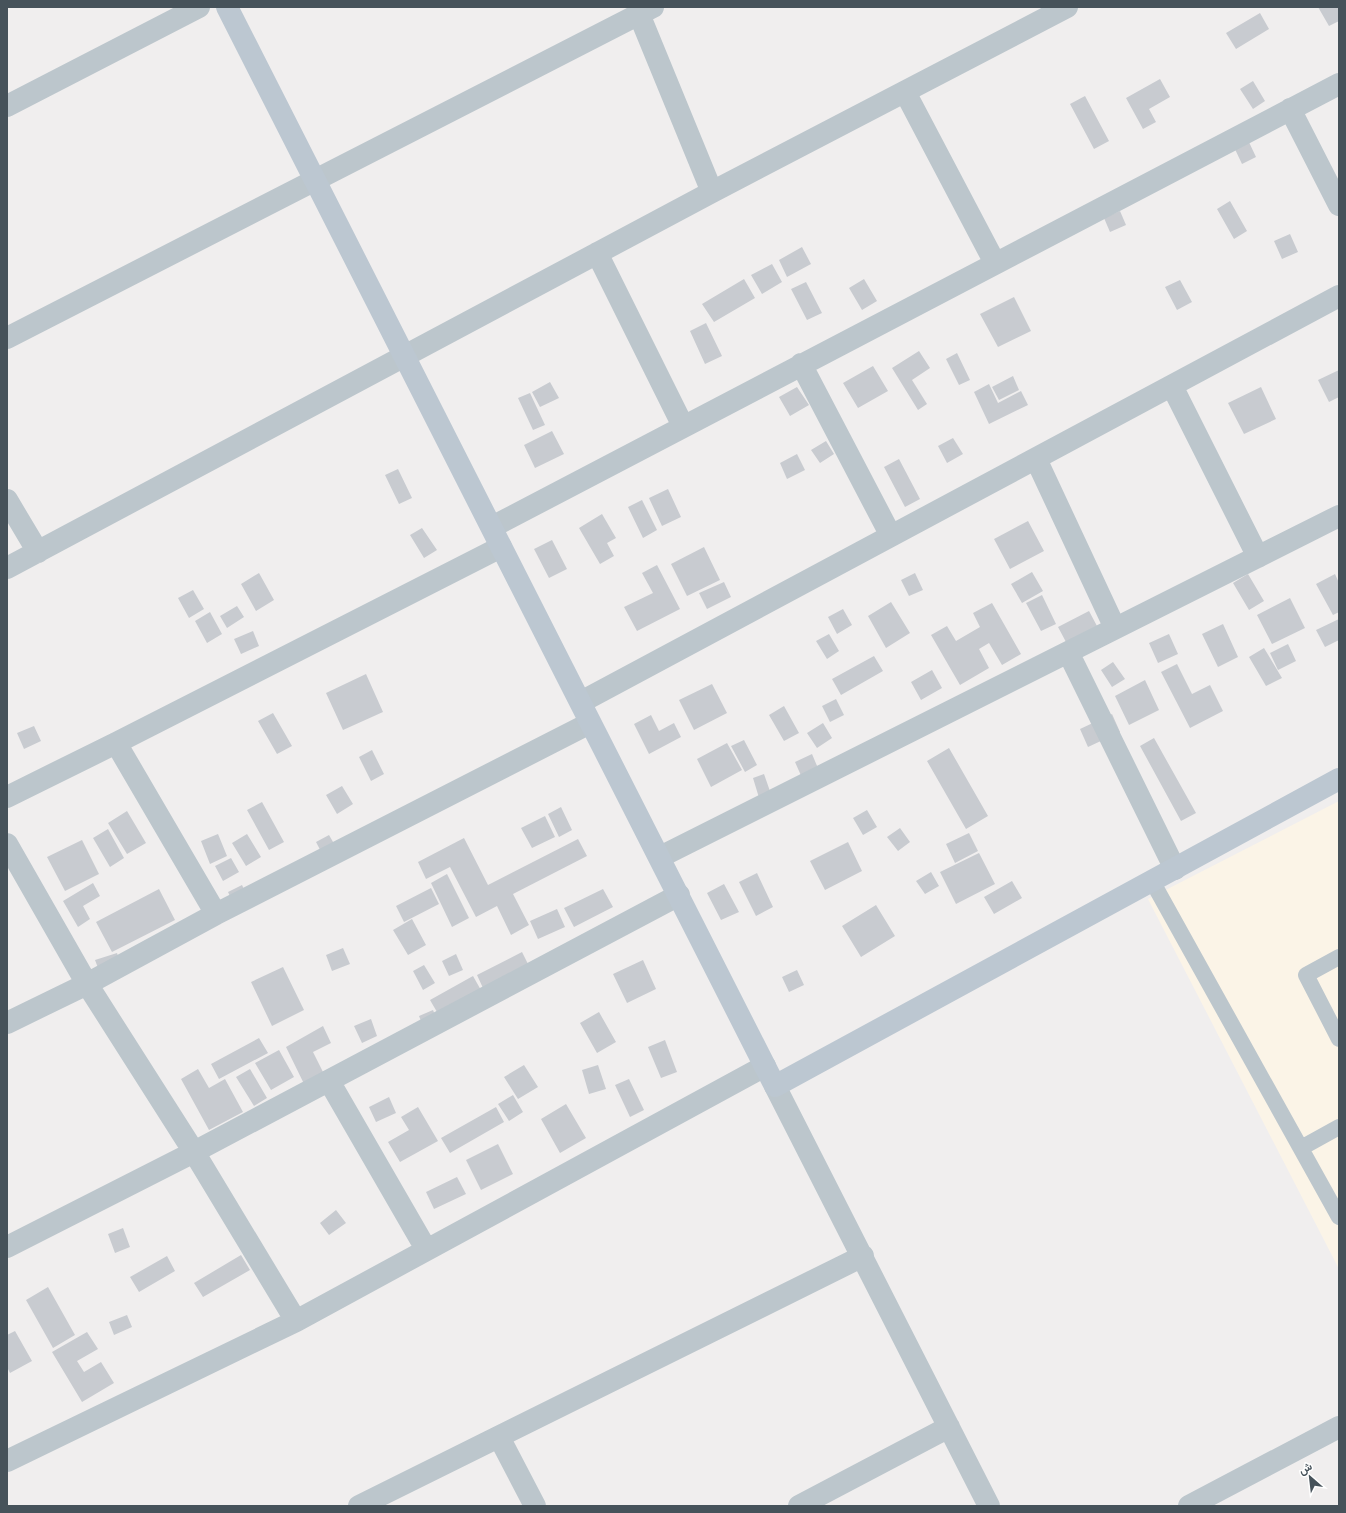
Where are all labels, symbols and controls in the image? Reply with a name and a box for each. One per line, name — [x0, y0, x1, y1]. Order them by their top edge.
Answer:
north arrow — [1290, 1457, 1330, 1497]
text: ش — [1297, 1460, 1314, 1477]

